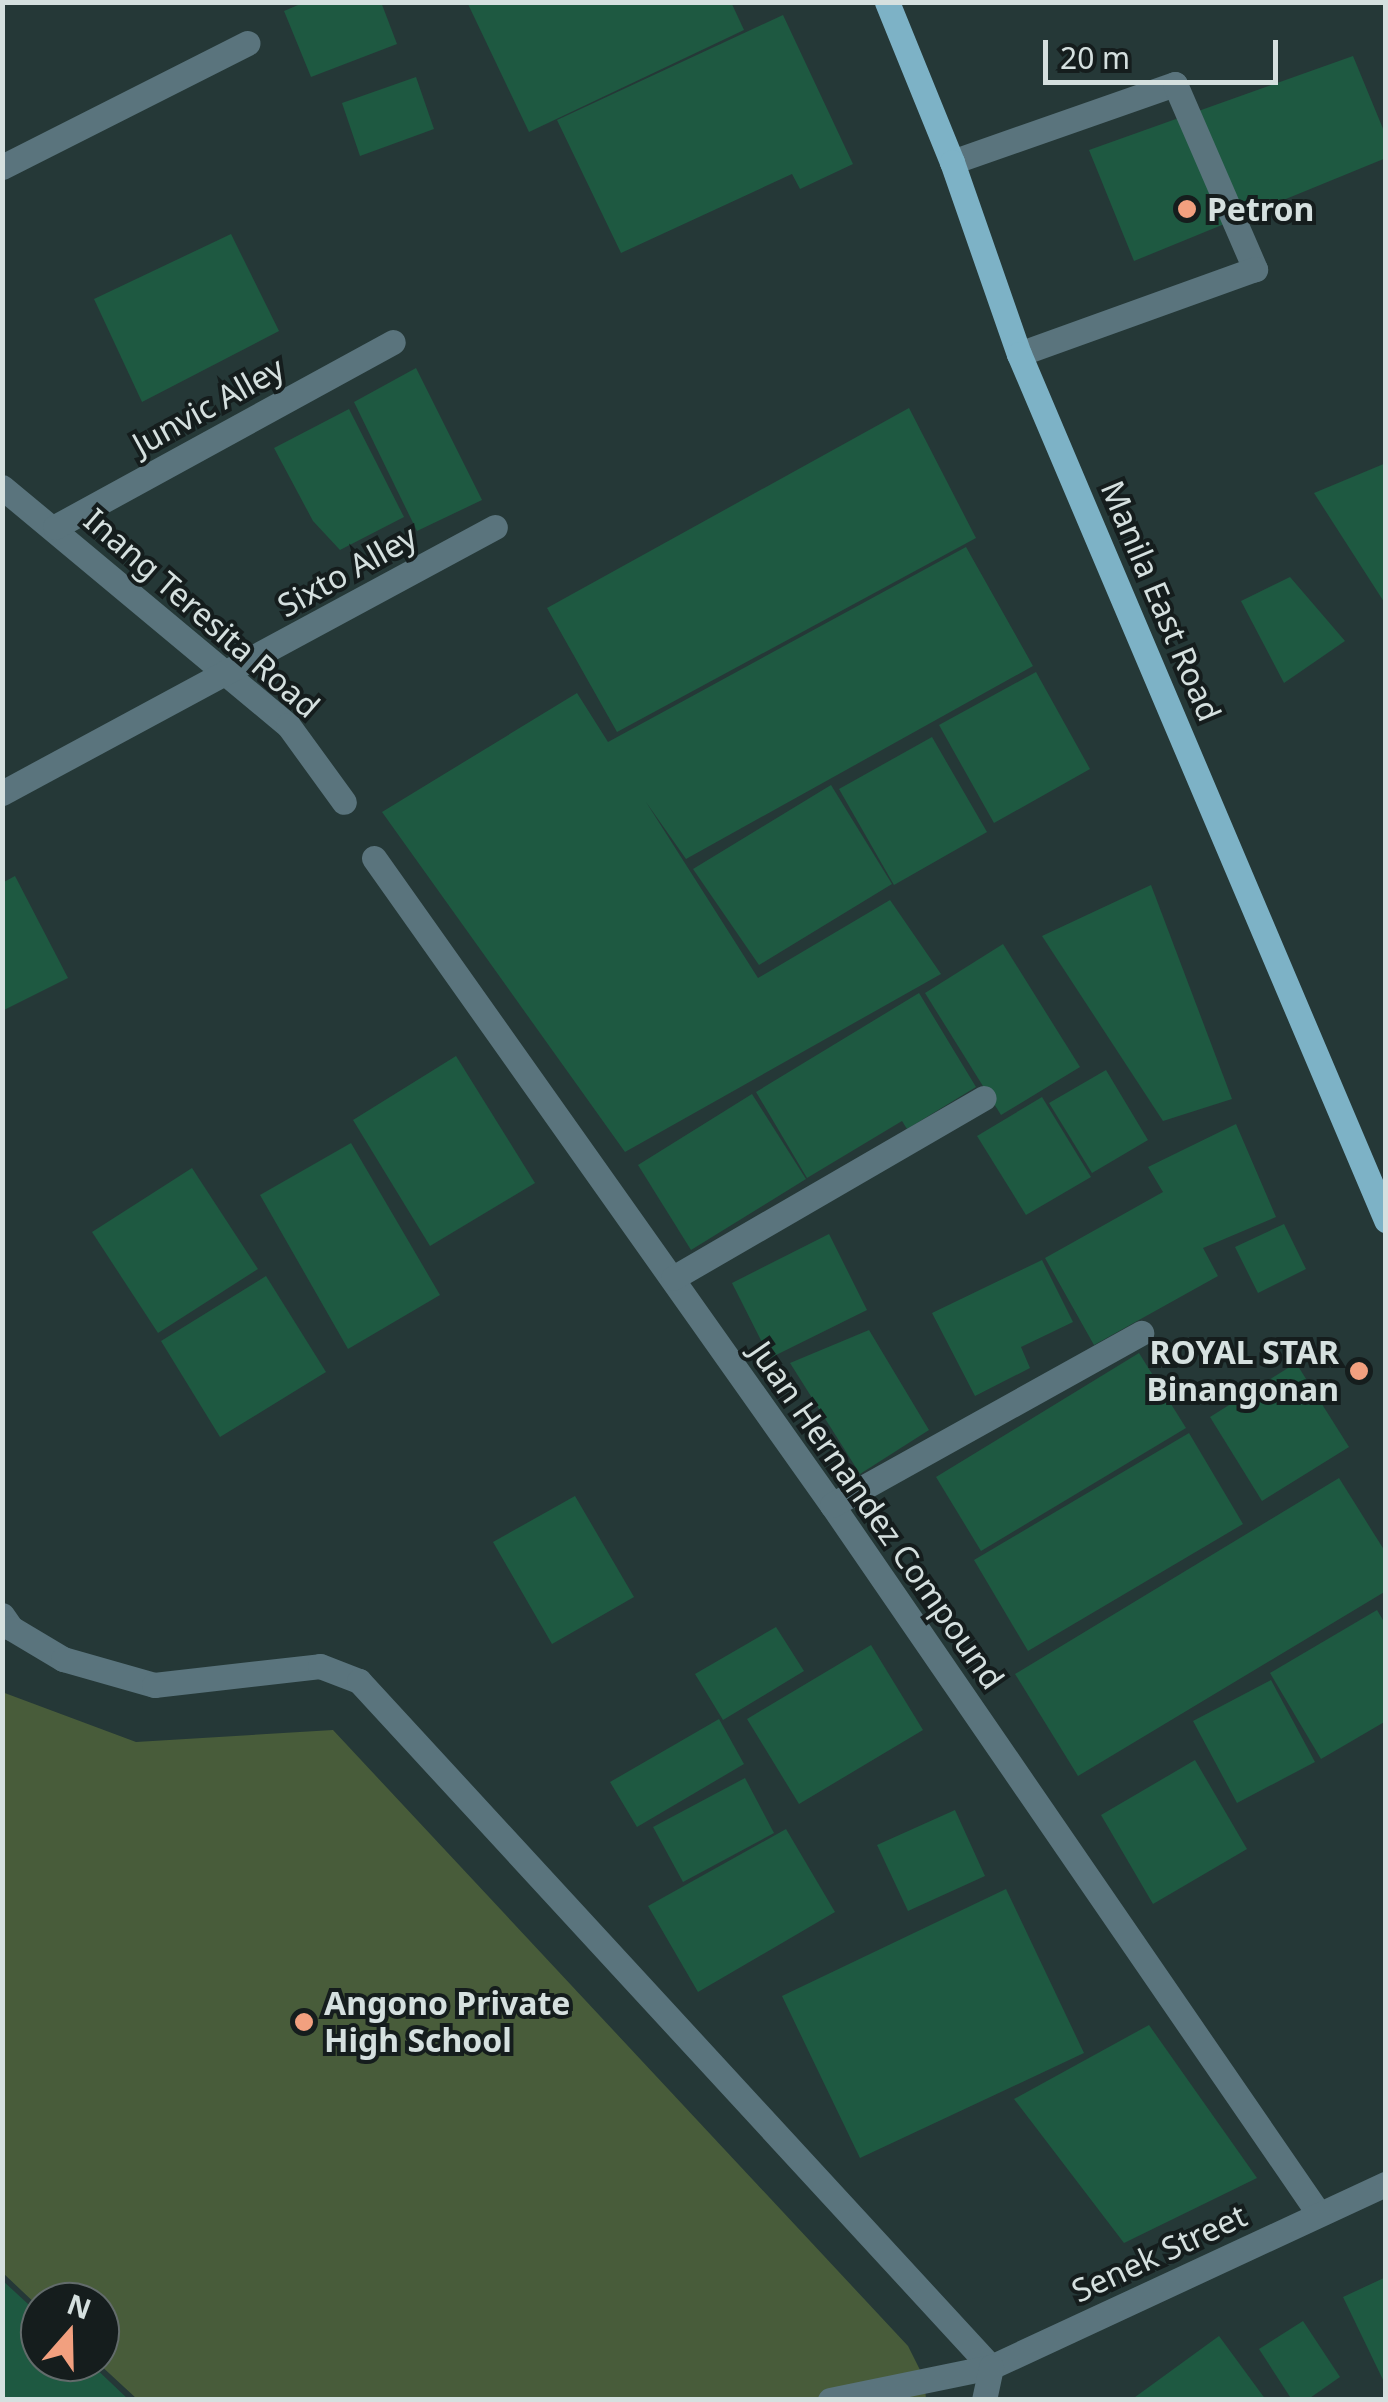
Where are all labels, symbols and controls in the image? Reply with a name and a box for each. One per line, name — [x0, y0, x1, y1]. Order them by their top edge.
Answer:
scale bar — [1048, 20, 1283, 82]
text: 20 m — [1060, 37, 1130, 78]
place label: Petron — [1207, 190, 1314, 228]
marker: Petron — [1176, 198, 1198, 220]
street label: Junvic Alley — [126, 349, 290, 463]
street label: Manila East Road — [1093, 475, 1229, 727]
street label: Inang Teresita Road — [77, 500, 327, 726]
street label: Sixto Alley — [271, 517, 423, 625]
street label: Juan Hernandez Compound — [742, 1334, 1012, 1696]
place label: ROYAL STAR Binangonan — [1146, 1334, 1339, 1409]
marker: ROYAL STAR Binangonan — [1348, 1360, 1370, 1382]
place label: Angono Private High School — [324, 1985, 570, 2060]
marker: Angono Private High School — [293, 2011, 315, 2033]
street label: Senek Street — [1066, 2196, 1252, 2310]
north arrow — [20, 2282, 120, 2382]
text: N — [62, 2284, 97, 2327]

